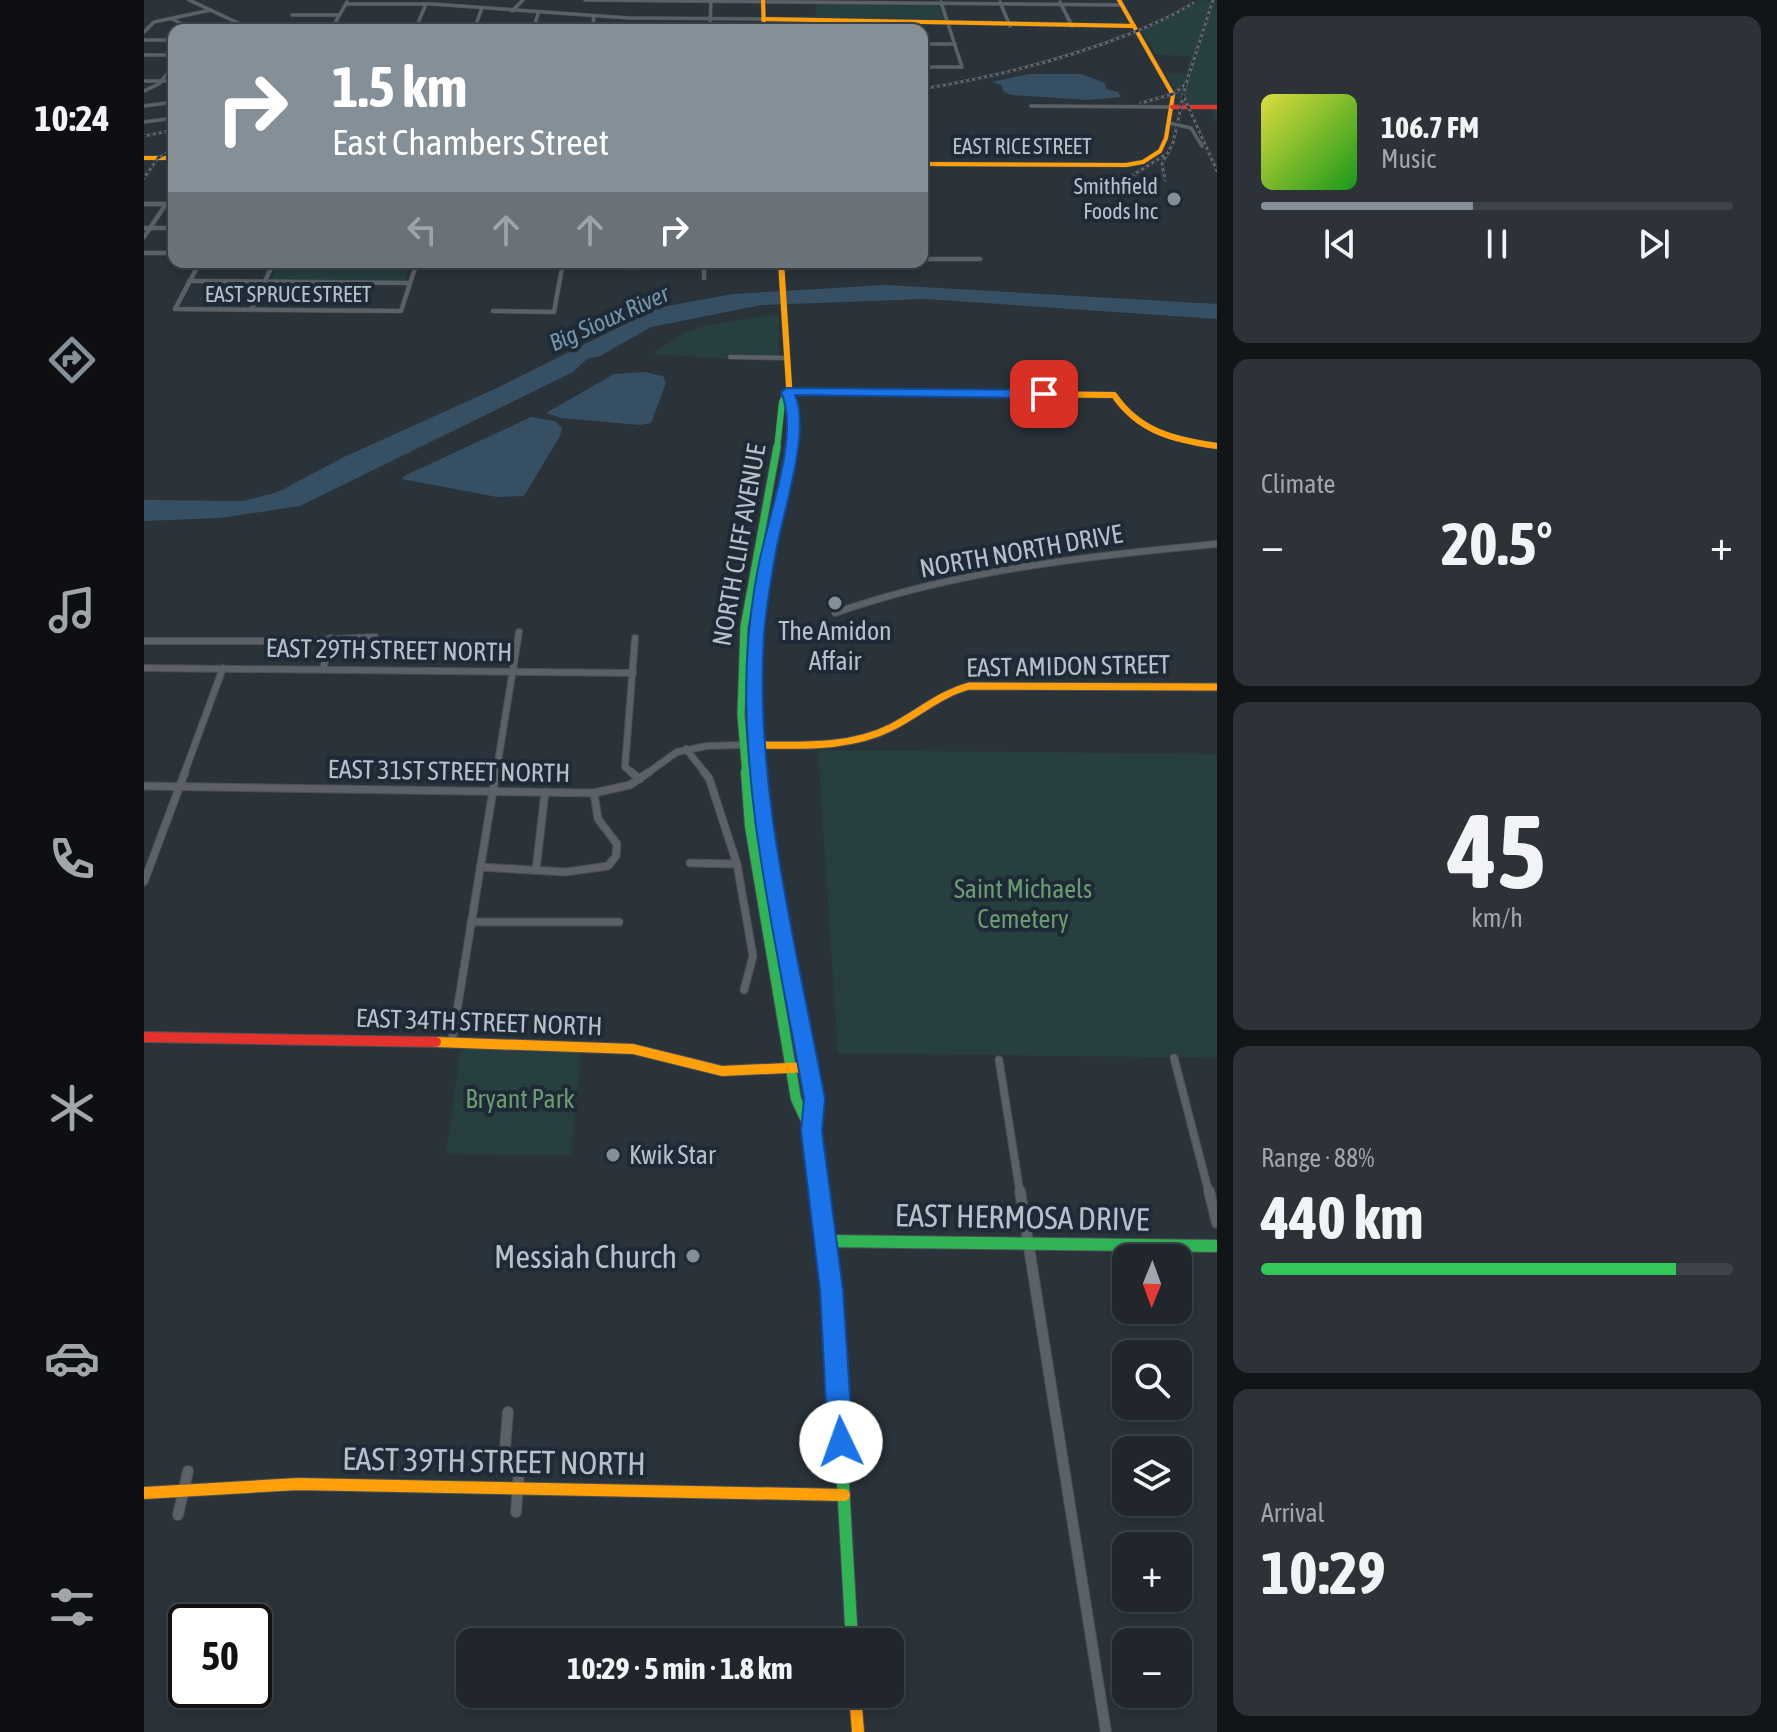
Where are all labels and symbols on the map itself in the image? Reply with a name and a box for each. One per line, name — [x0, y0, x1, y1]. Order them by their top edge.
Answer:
street label: EAST RICE STREET — [952, 133, 1092, 159]
place label: Smithfield Foods Inc — [1074, 173, 1159, 224]
marker: Smithfield Foods Inc — [1165, 190, 1183, 208]
water label: Big Sioux River — [545, 279, 674, 356]
street label: EAST SPRUCE STREET — [205, 281, 372, 307]
pin — [1010, 360, 1078, 428]
street label: NORTH CLIFF AVENUE — [706, 442, 772, 648]
street label: NORTH NORTH DRIVE — [917, 518, 1125, 584]
marker: The Amidon Affair — [826, 594, 844, 612]
place label: The Amidon Affair — [778, 616, 892, 676]
street label: EAST 29TH STREET NORTH — [265, 633, 513, 667]
street label: EAST AMIDON STREET — [966, 649, 1171, 683]
street label: EAST 31ST STREET NORTH — [327, 754, 571, 788]
park label: Saint Michaels Cemetery — [954, 874, 1092, 934]
street label: EAST 34TH STREET NORTH — [355, 1003, 603, 1041]
park label: Bryant Park — [465, 1084, 575, 1114]
place label: Kwik Star — [629, 1140, 716, 1170]
marker: Kwik Star — [604, 1146, 622, 1164]
street label: EAST HERMOSA DRIVE — [894, 1196, 1150, 1238]
place label: Messiah Church — [494, 1238, 677, 1275]
north arrow — [1112, 1244, 1192, 1324]
marker: Messiah Church — [684, 1247, 702, 1265]
position arrow — [799, 1400, 883, 1484]
street label: EAST 39TH STREET NORTH — [342, 1440, 646, 1482]
speed limit sign: 50 — [168, 1604, 272, 1708]

